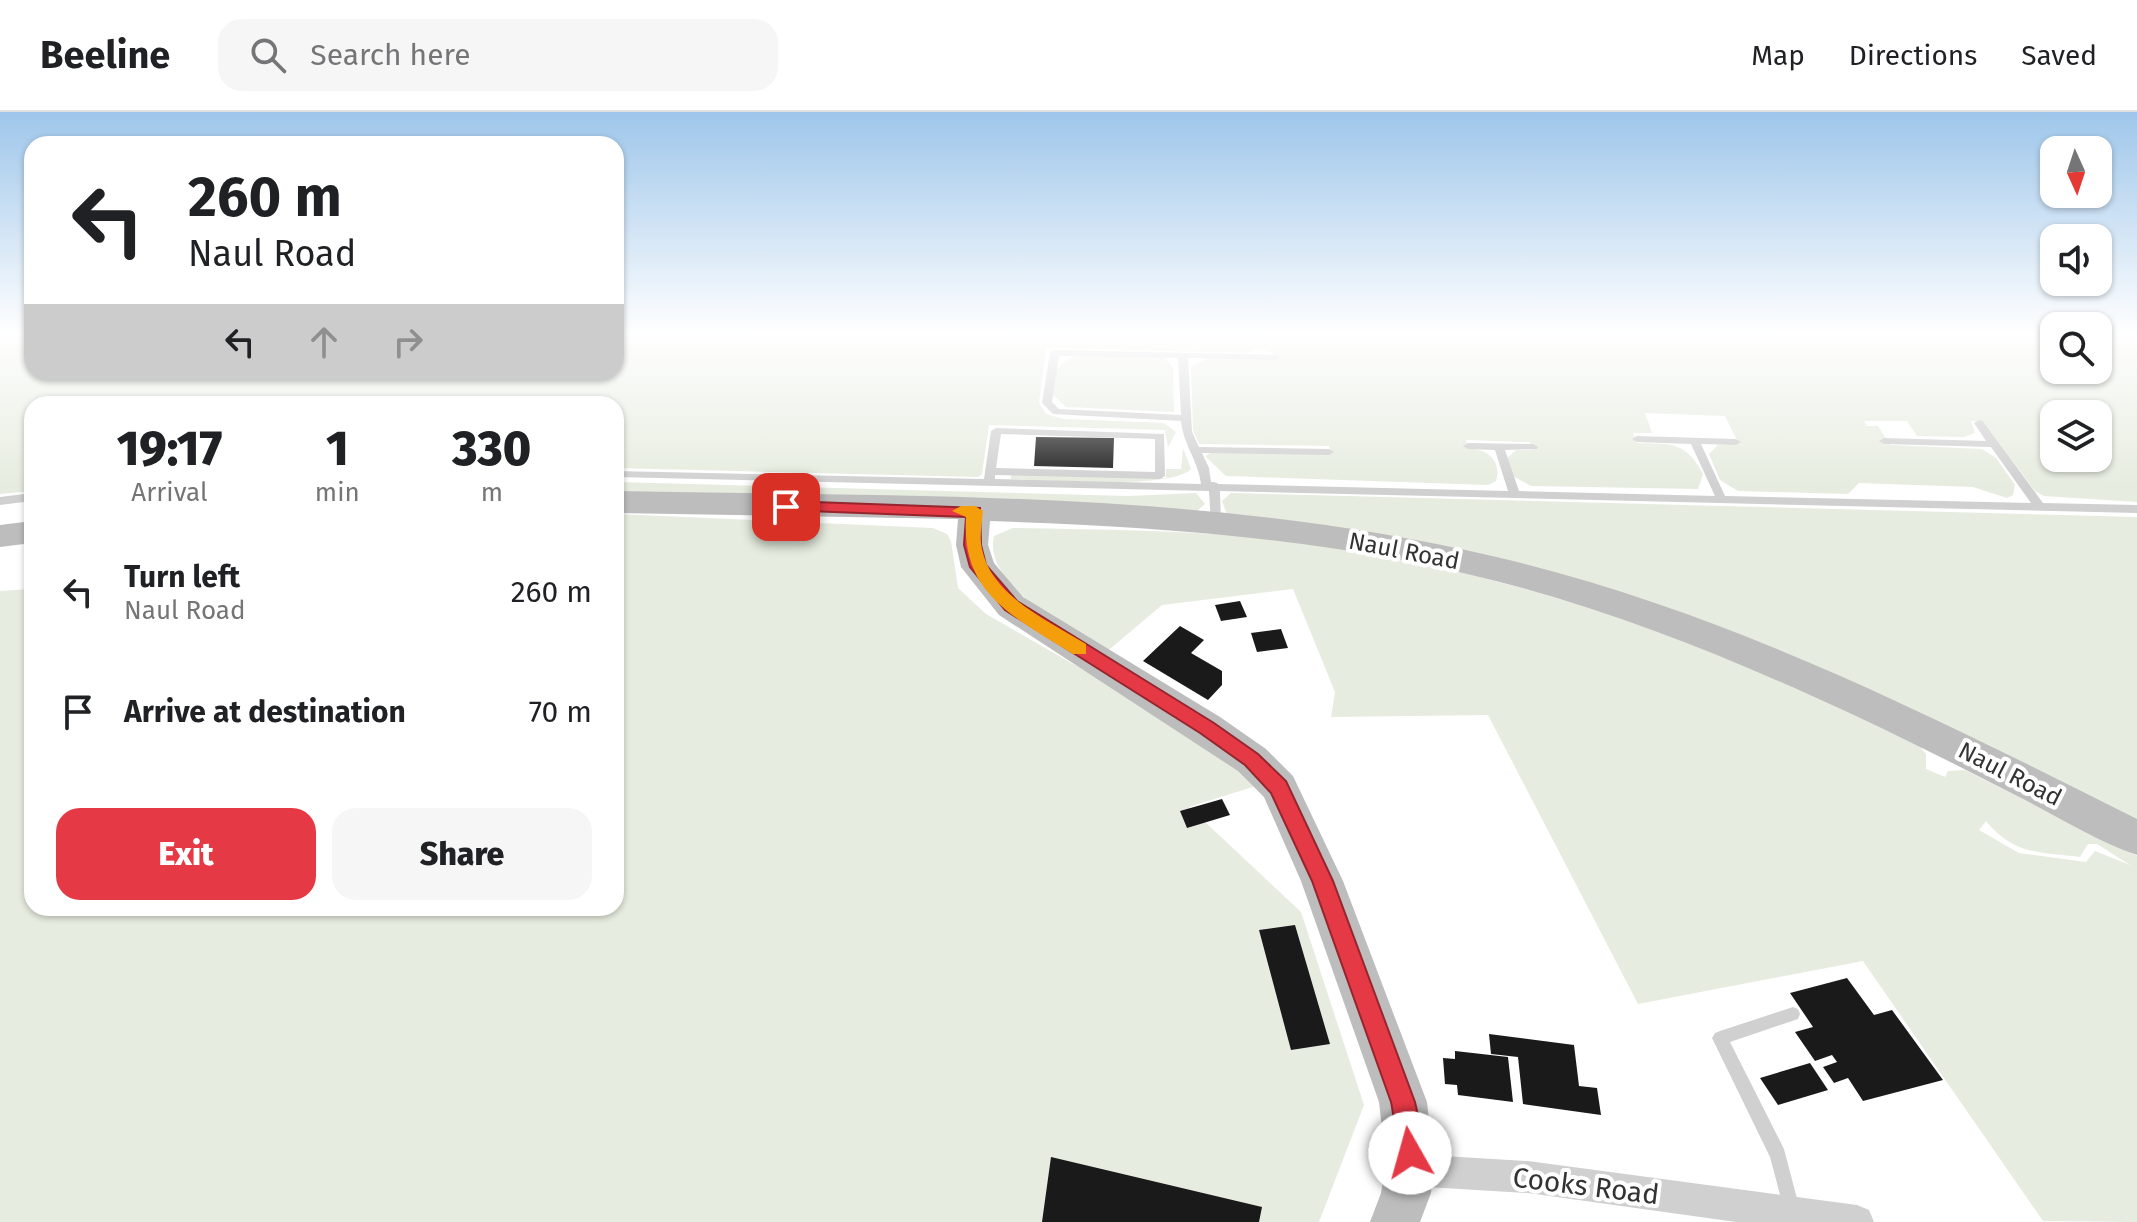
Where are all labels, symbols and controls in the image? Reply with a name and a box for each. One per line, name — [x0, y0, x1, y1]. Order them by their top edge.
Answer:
search box — [218, 19, 778, 91]
text: Beeline — [40, 32, 170, 78]
icon: search — [246, 33, 290, 77]
text: Search here — [310, 37, 471, 73]
text: Map — [1751, 39, 1805, 72]
text: Directions — [1849, 39, 1977, 72]
text: Saved — [2021, 39, 2097, 72]
north arrow — [2040, 136, 2112, 208]
map controls — [2040, 136, 2112, 472]
text: 260 m — [188, 164, 342, 231]
icon: left — [56, 168, 160, 272]
button: sound — [2040, 224, 2112, 296]
text: Naul Road — [188, 232, 356, 276]
button: search — [2040, 312, 2112, 384]
icon: left — [218, 320, 262, 364]
icon: ahead — [302, 320, 346, 364]
icon: right — [386, 320, 430, 364]
button: layers — [2040, 400, 2112, 472]
text: 19:17 — [117, 420, 222, 478]
text: 1 — [326, 420, 349, 478]
text: 330 — [452, 420, 531, 478]
pin — [752, 473, 820, 541]
text: Arrival — [131, 477, 208, 508]
text: min — [315, 477, 360, 508]
text: m — [481, 477, 503, 508]
icon: arrive — [764, 485, 808, 529]
street label: Naul Road — [1346, 527, 1462, 575]
text: Turn left — [124, 559, 240, 595]
icon: left — [56, 570, 100, 614]
text: 260 m — [511, 574, 592, 610]
text: Naul Road — [124, 595, 246, 626]
icon: arrive — [56, 690, 100, 734]
text: Arrive at destination — [124, 694, 406, 730]
text: 70 m — [529, 694, 592, 730]
street label: Naul Road — [1954, 736, 2066, 812]
button: Exit — [56, 808, 316, 900]
button: Share — [332, 808, 592, 900]
position arrow — [1368, 1111, 1452, 1195]
street label: Cooks Road — [1511, 1161, 1661, 1211]

